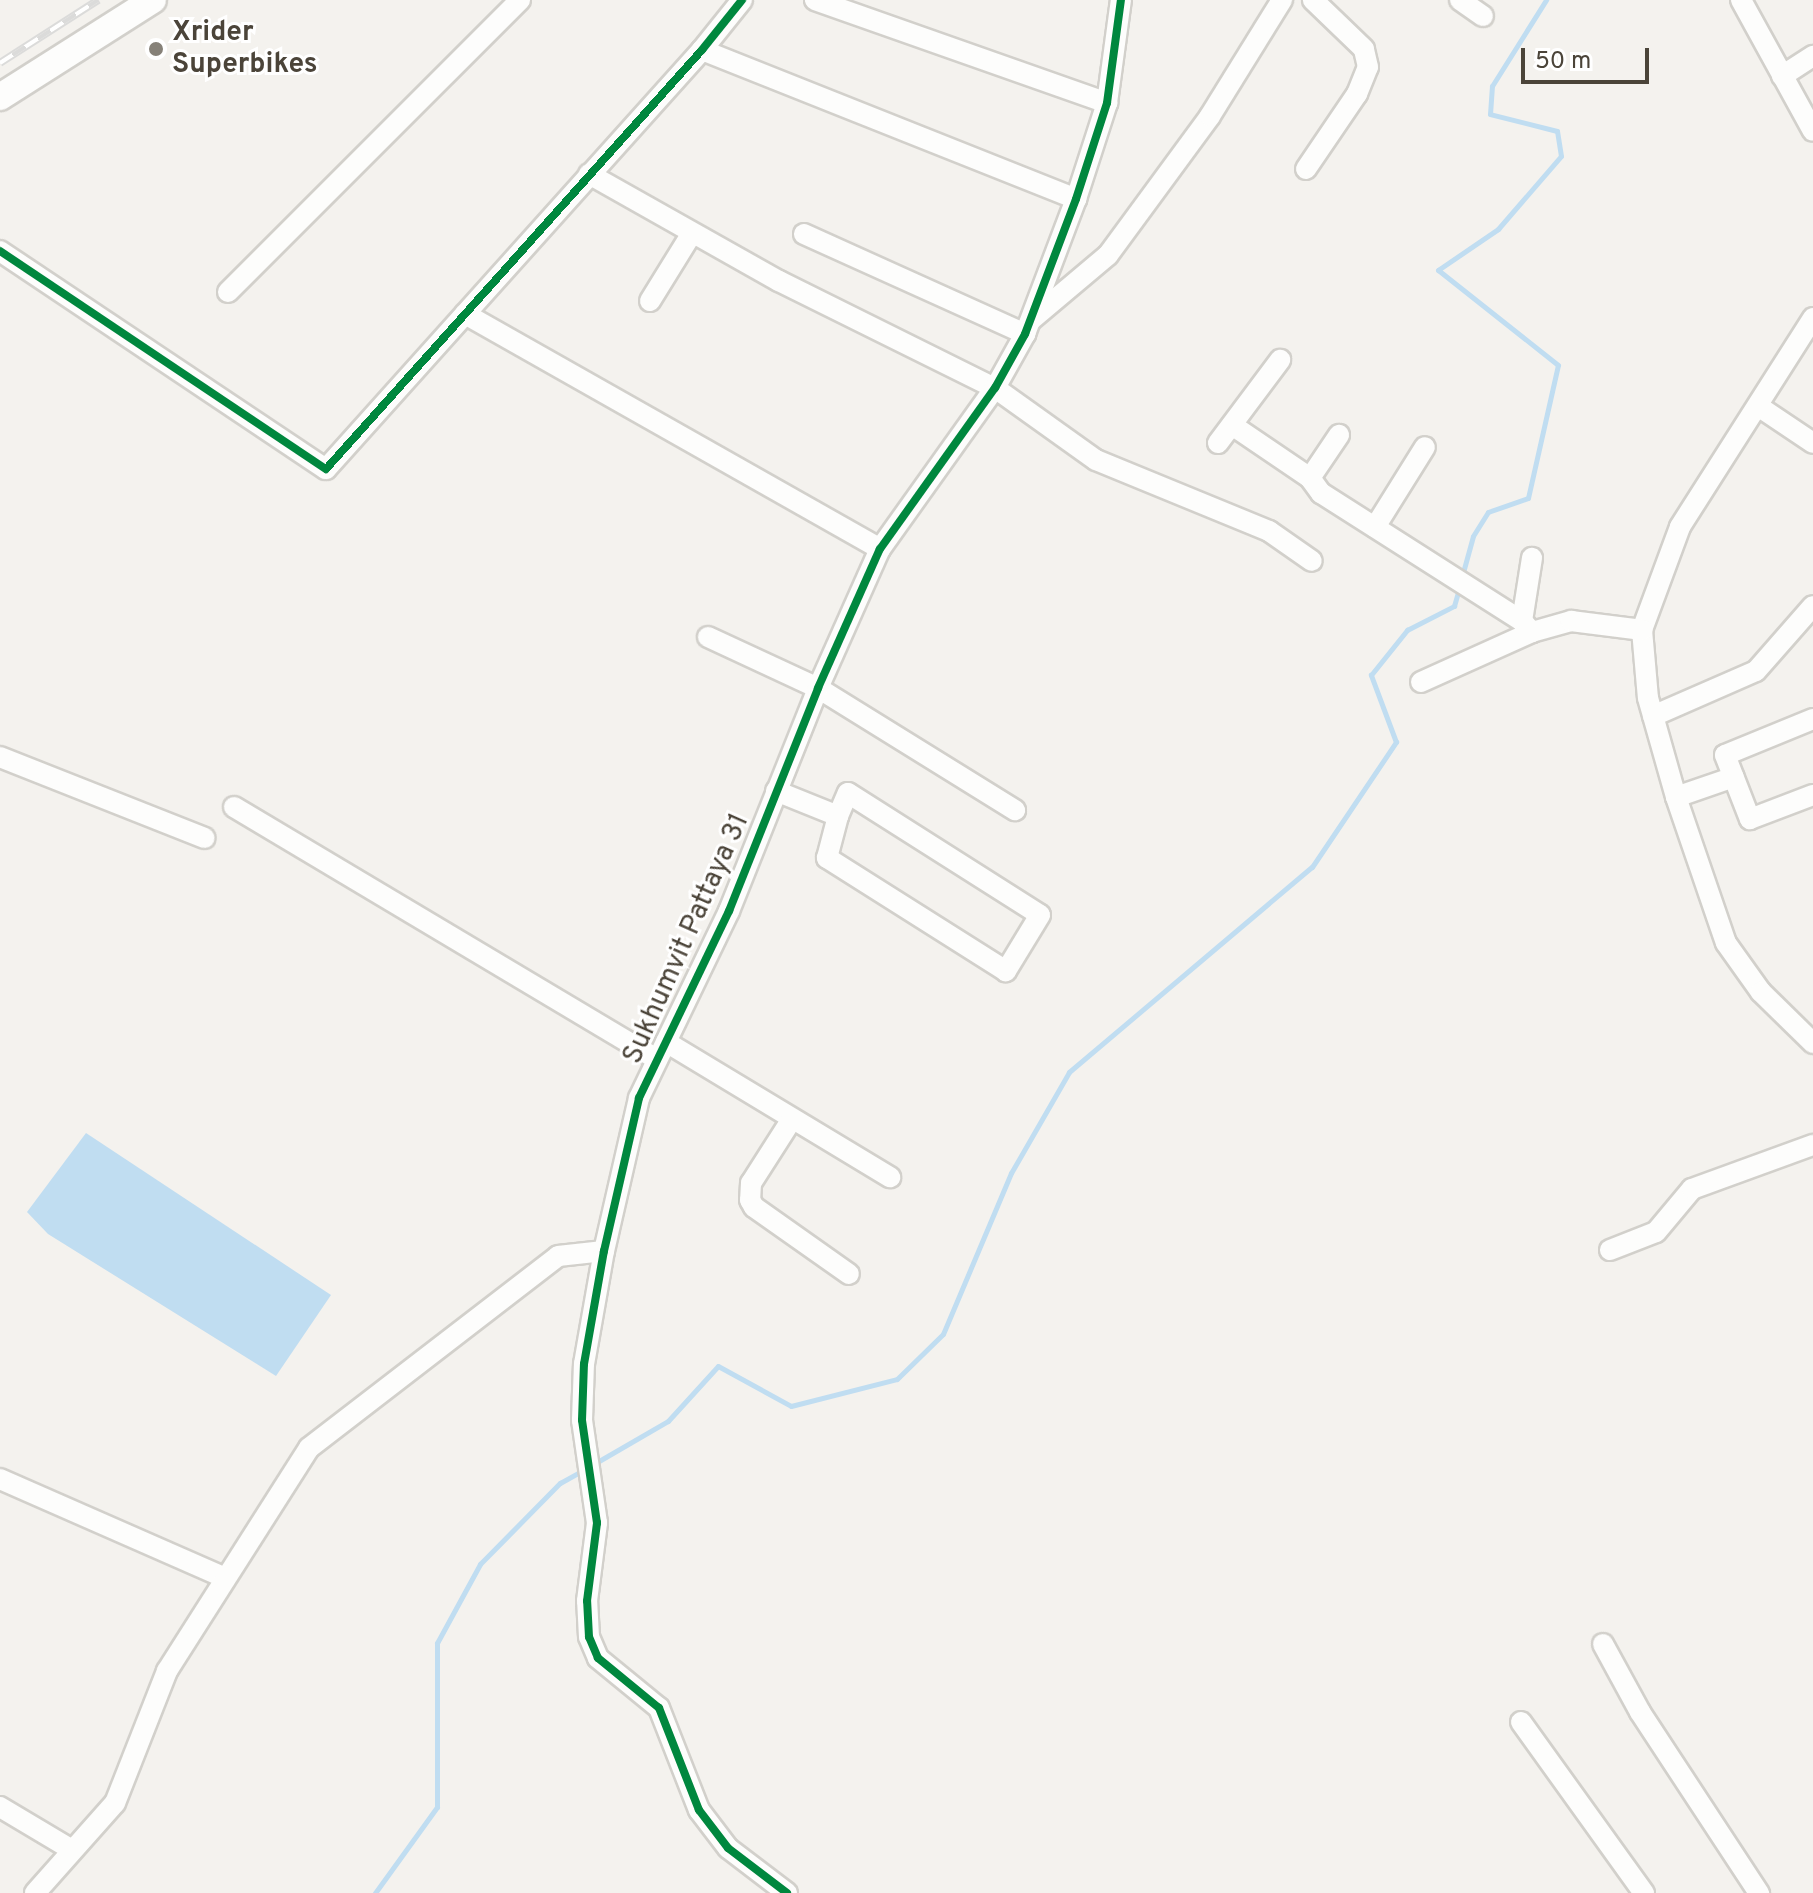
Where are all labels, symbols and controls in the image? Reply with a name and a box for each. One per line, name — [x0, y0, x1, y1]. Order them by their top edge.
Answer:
place label: Xrider Superbikes — [172, 16, 318, 82]
scale bar — [1525, 32, 1653, 82]
marker: Xrider Superbikes — [147, 40, 165, 58]
text: 50 m — [1535, 47, 1591, 77]
street label: Sukhumvit Pattaya 31 — [617, 809, 757, 1069]

